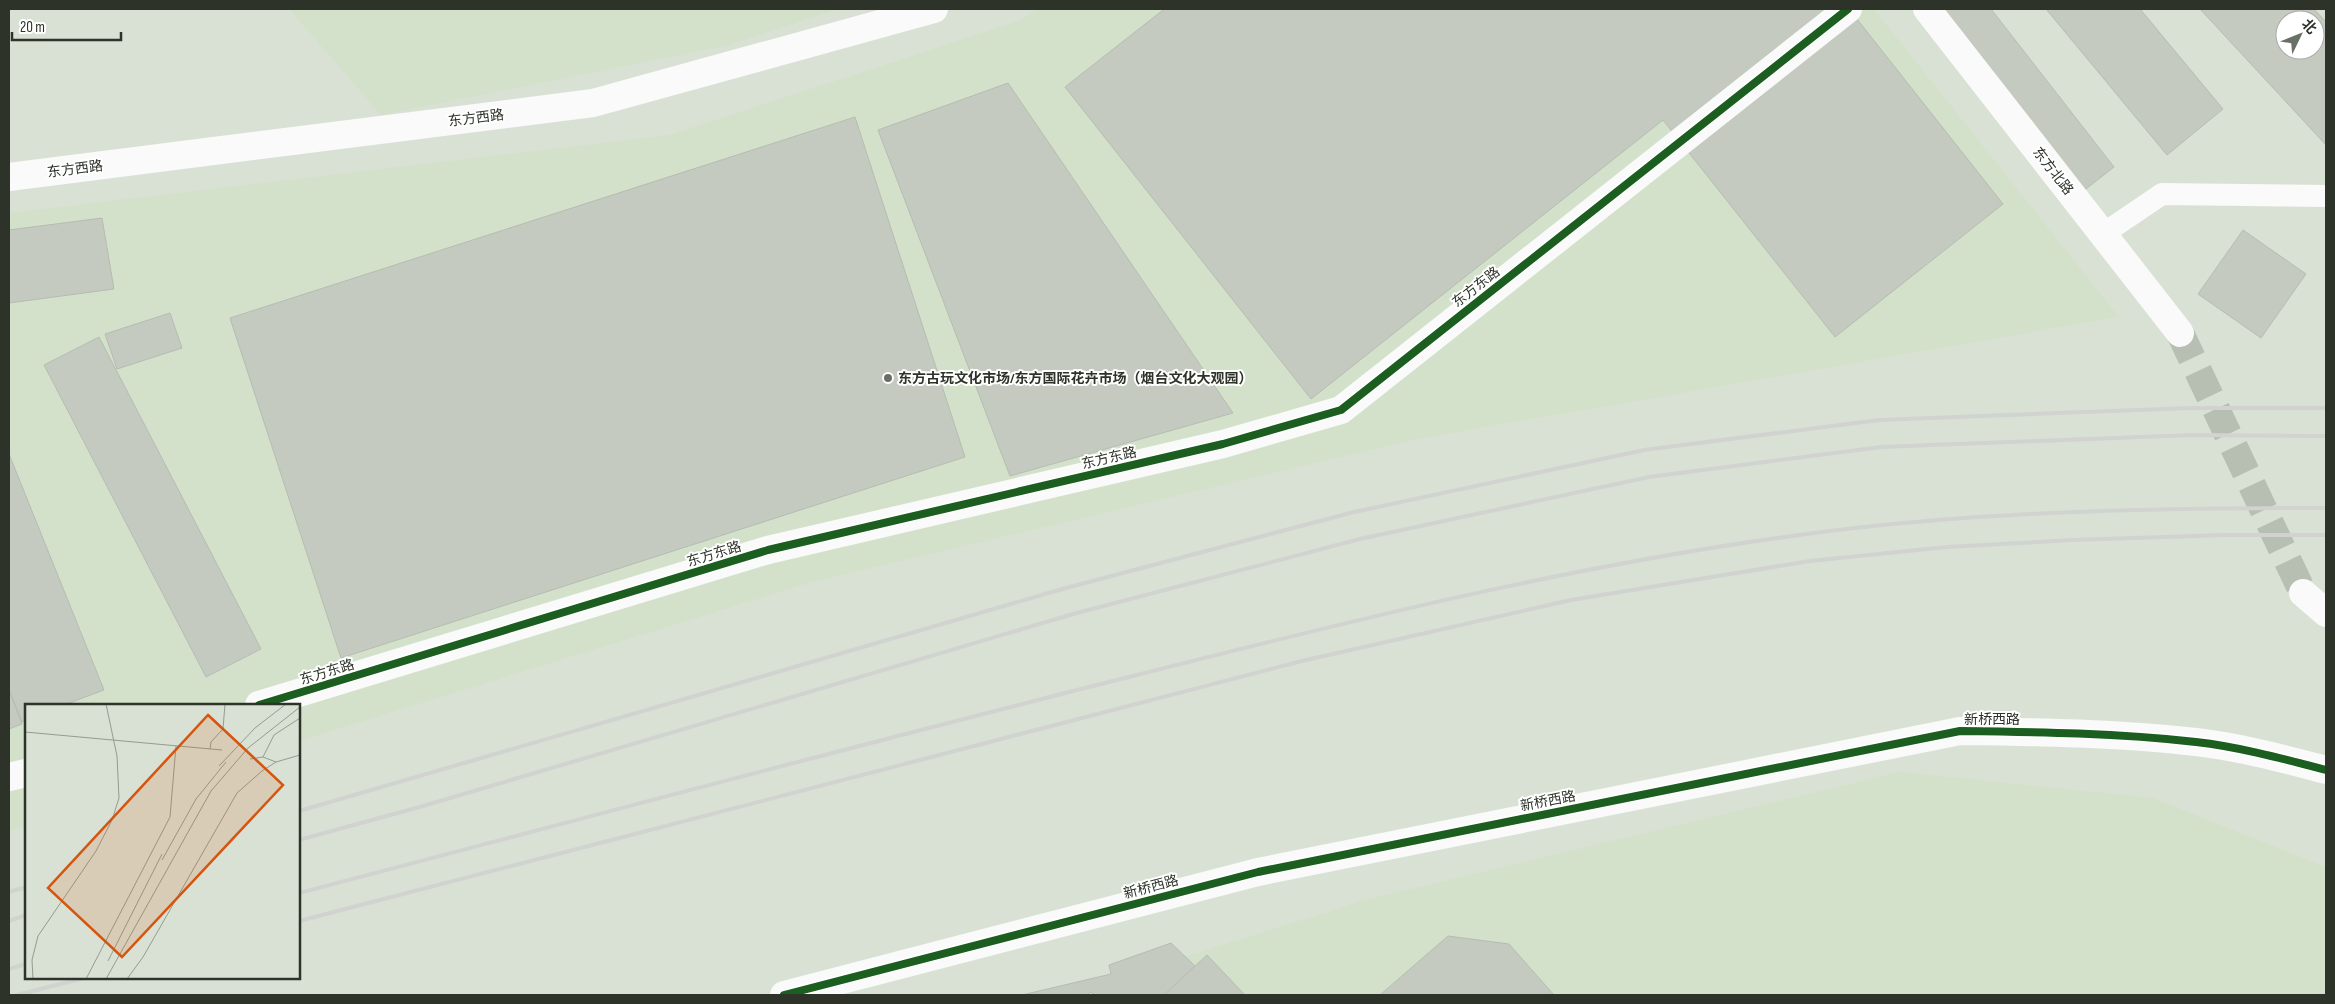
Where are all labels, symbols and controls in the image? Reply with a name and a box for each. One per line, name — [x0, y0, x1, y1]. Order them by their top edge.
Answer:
scale bar — [12, 10, 121, 42]
north arrow — [2275, 10, 2325, 60]
text: 北 — [2298, 16, 2320, 37]
text: 20 m — [20, 18, 45, 37]
street label: 东方西路 — [447, 106, 505, 130]
street label: 东方北路 — [2029, 144, 2077, 198]
street label: 东方西路 — [46, 157, 104, 181]
street label: 东方东路 — [1449, 263, 1503, 311]
place label: 东方古玩文化市场/东方国际花卉市场（烟台文化大观园） — [898, 370, 1253, 387]
marker: 东方古玩文化市场/东方国际花卉市场（烟台文化大观园） — [882, 372, 894, 384]
street label: 东方东路 — [1080, 443, 1138, 473]
street label: 东方东路 — [685, 538, 743, 570]
street label: 东方东路 — [298, 656, 356, 688]
inset map — [25, 704, 300, 979]
street label: 新桥西路 — [1964, 711, 2020, 728]
street label: 新桥西路 — [1519, 787, 1577, 815]
street label: 新桥西路 — [1122, 872, 1180, 902]

